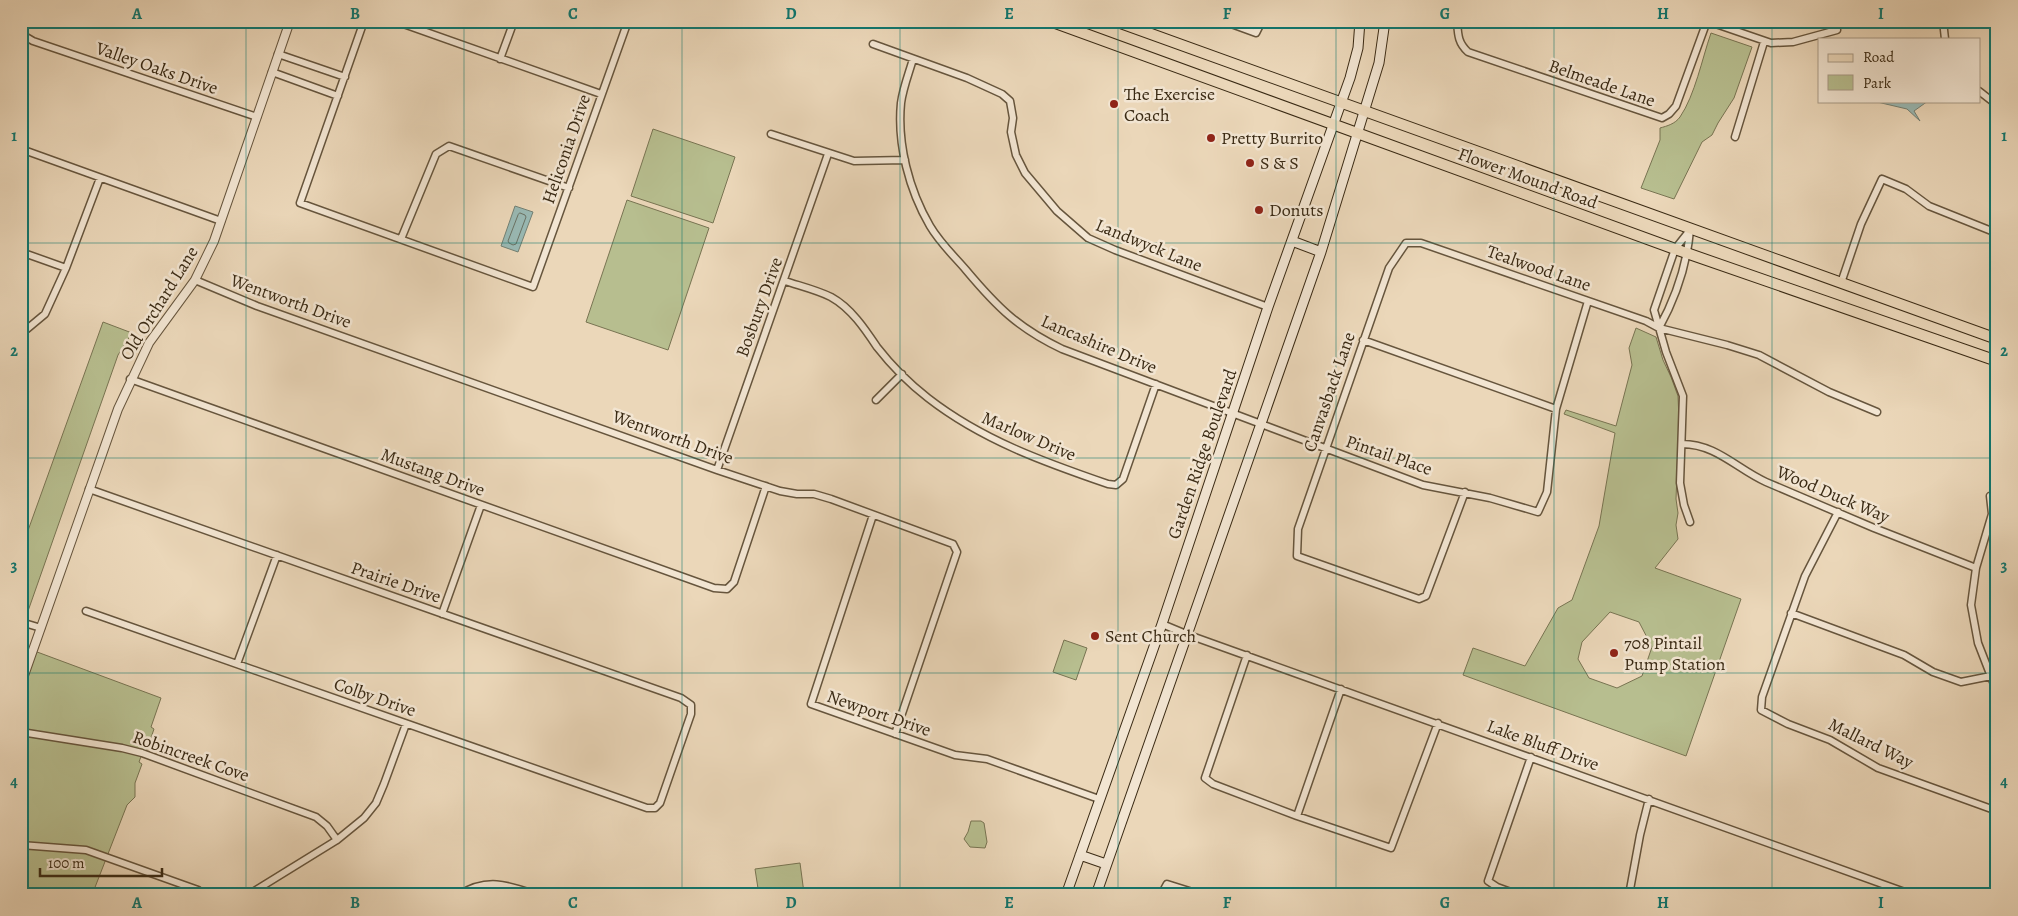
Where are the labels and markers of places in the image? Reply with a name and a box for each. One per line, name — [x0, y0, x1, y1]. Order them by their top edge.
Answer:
place label: The Exercise Coach — [1124, 82, 1215, 127]
marker: The Exercise Coach — [1108, 98, 1120, 110]
place label: Pretty Burrito — [1221, 126, 1323, 150]
marker: Pretty Burrito — [1205, 132, 1217, 144]
place label: S & S — [1260, 151, 1299, 175]
marker: S & S — [1244, 157, 1256, 169]
place label: Donuts — [1269, 198, 1323, 222]
marker: Donuts — [1253, 204, 1265, 216]
place label: Sent Church — [1105, 624, 1197, 648]
marker: Sent Church — [1089, 630, 1101, 642]
place label: 708 Pintail Pump Station — [1624, 631, 1726, 676]
marker: 708 Pintail Pump Station — [1608, 647, 1620, 659]

